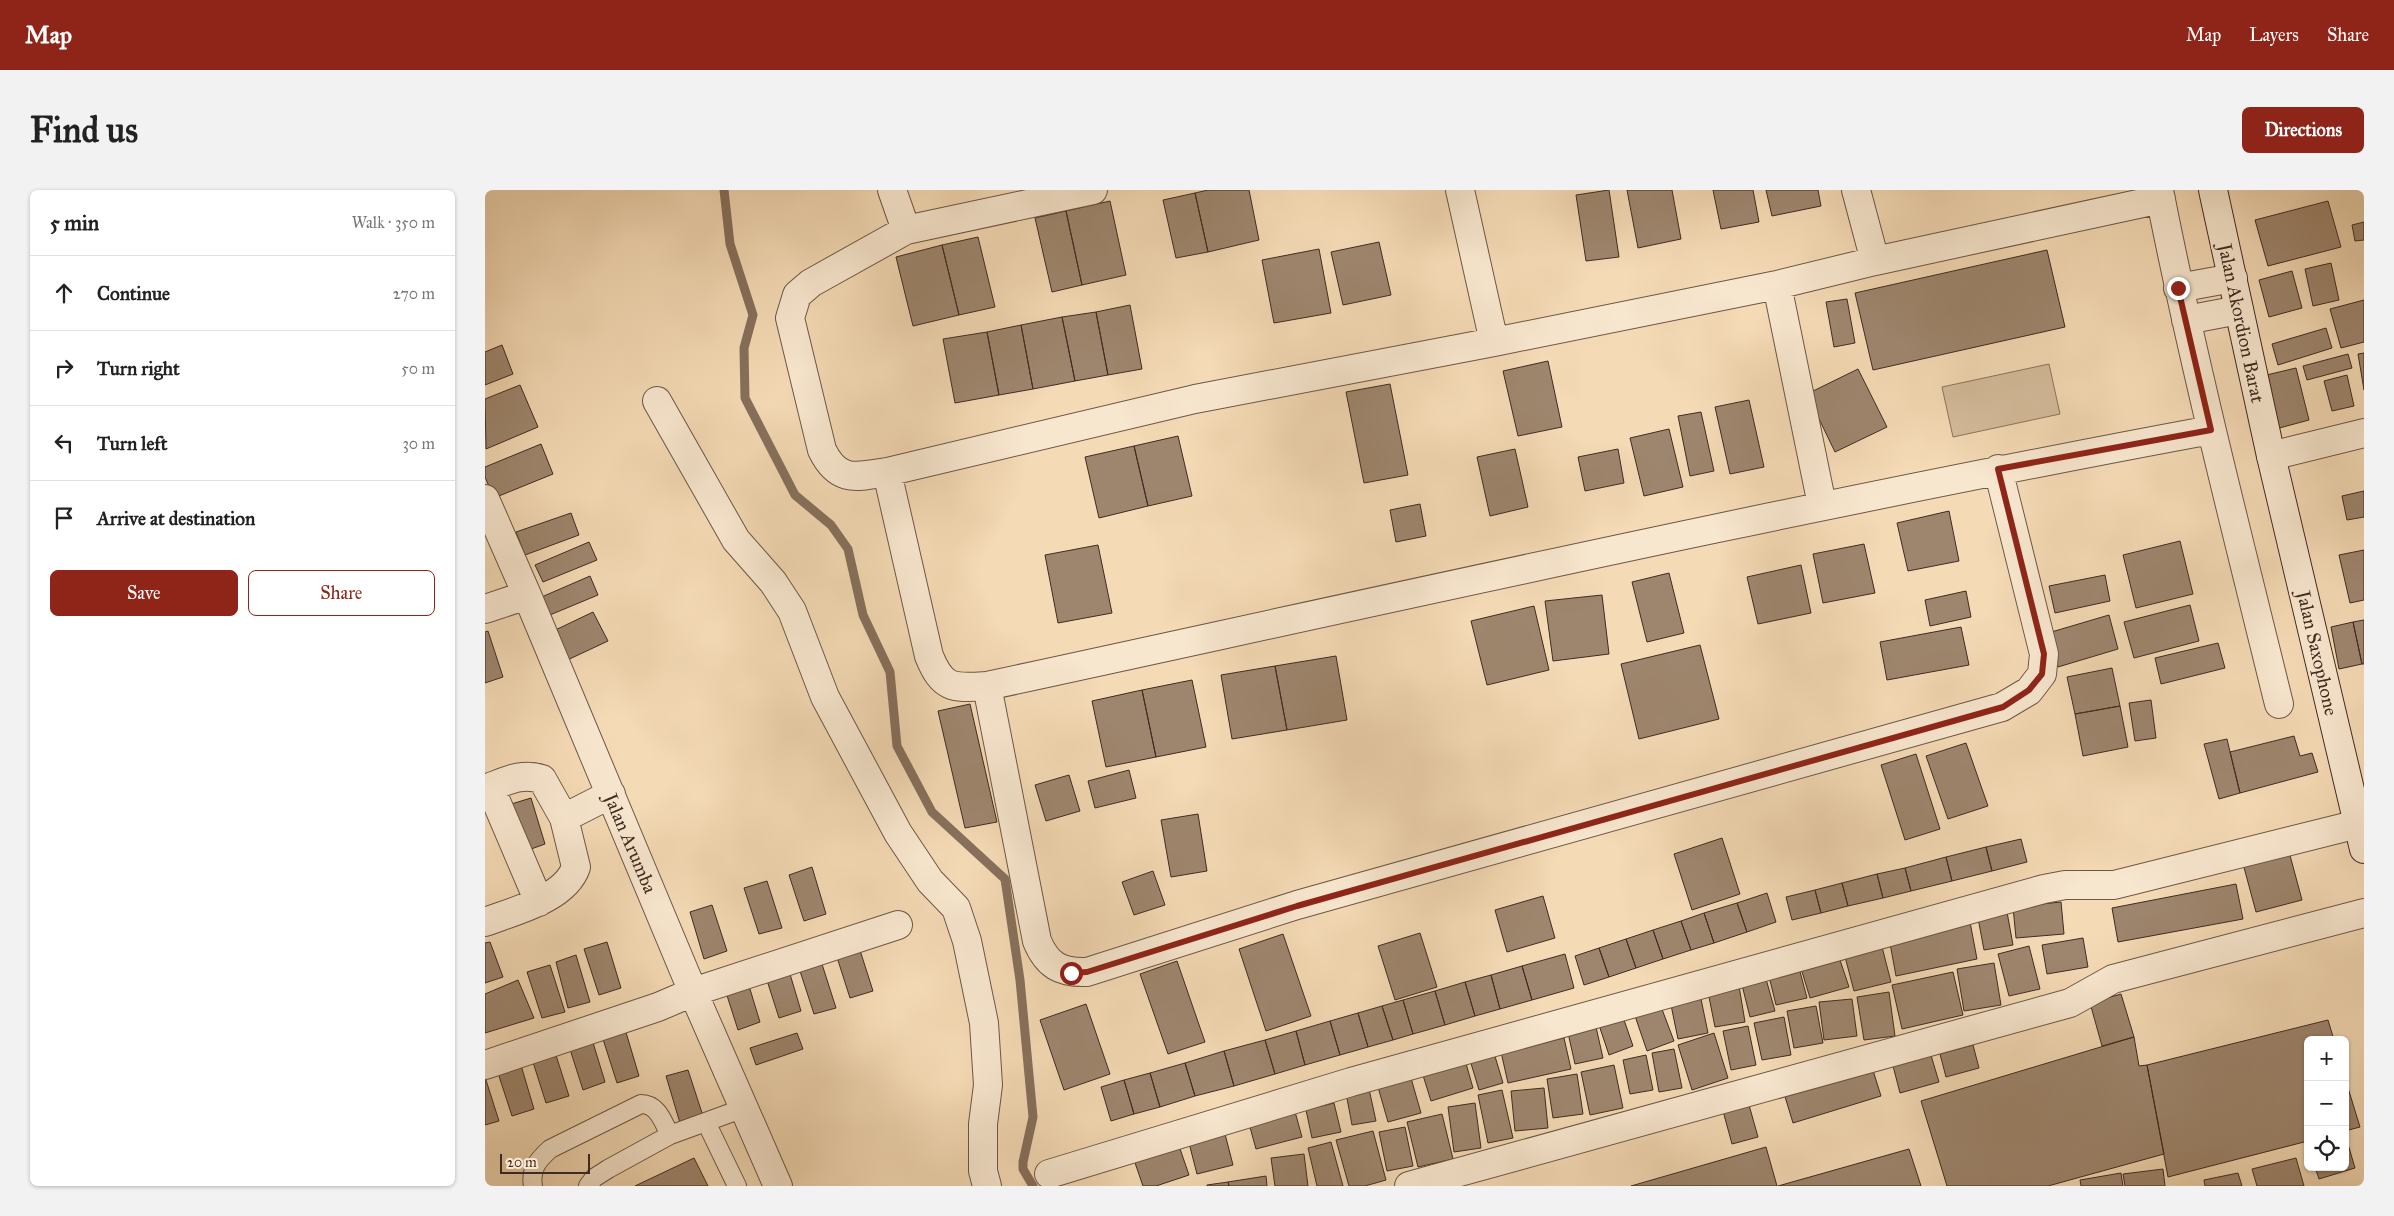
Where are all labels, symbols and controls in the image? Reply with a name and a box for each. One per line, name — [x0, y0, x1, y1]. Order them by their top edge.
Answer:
text: Map — [25, 20, 72, 50]
text: Map — [2186, 24, 2221, 46]
text: Layers — [2249, 24, 2299, 46]
text: Share — [2327, 24, 2369, 46]
button: Directions — [2242, 107, 2364, 153]
text: Find us — [30, 109, 138, 152]
text: 5 min — [50, 210, 99, 236]
text: Walk · 350 m — [352, 213, 435, 232]
street label: Jalan Akordion Barat — [2212, 239, 2270, 405]
route end — [2167, 277, 2190, 300]
icon: ahead — [50, 279, 78, 307]
text: Continue — [97, 282, 170, 305]
text: 270 m — [393, 284, 435, 303]
icon: right — [50, 354, 78, 382]
text: Turn right — [97, 357, 180, 380]
text: 50 m — [401, 359, 435, 378]
icon: left — [50, 429, 78, 457]
text: Turn left — [97, 432, 167, 455]
text: 30 m — [402, 434, 435, 453]
icon: arrive — [50, 504, 78, 532]
text: Arrive at destination — [97, 507, 255, 530]
button: Save — [50, 570, 238, 616]
button: Share — [248, 570, 435, 616]
street label: Jalan Saxophone — [2291, 586, 2343, 718]
street label: Jalan Arumba — [598, 788, 662, 898]
route start — [1060, 962, 1083, 985]
map controls — [2304, 1036, 2349, 1171]
button: + — [2304, 1036, 2349, 1081]
button: − — [2304, 1081, 2349, 1126]
button: locate — [2304, 1126, 2349, 1171]
scale bar — [500, 1151, 590, 1174]
text: 20 m — [507, 1154, 537, 1171]

